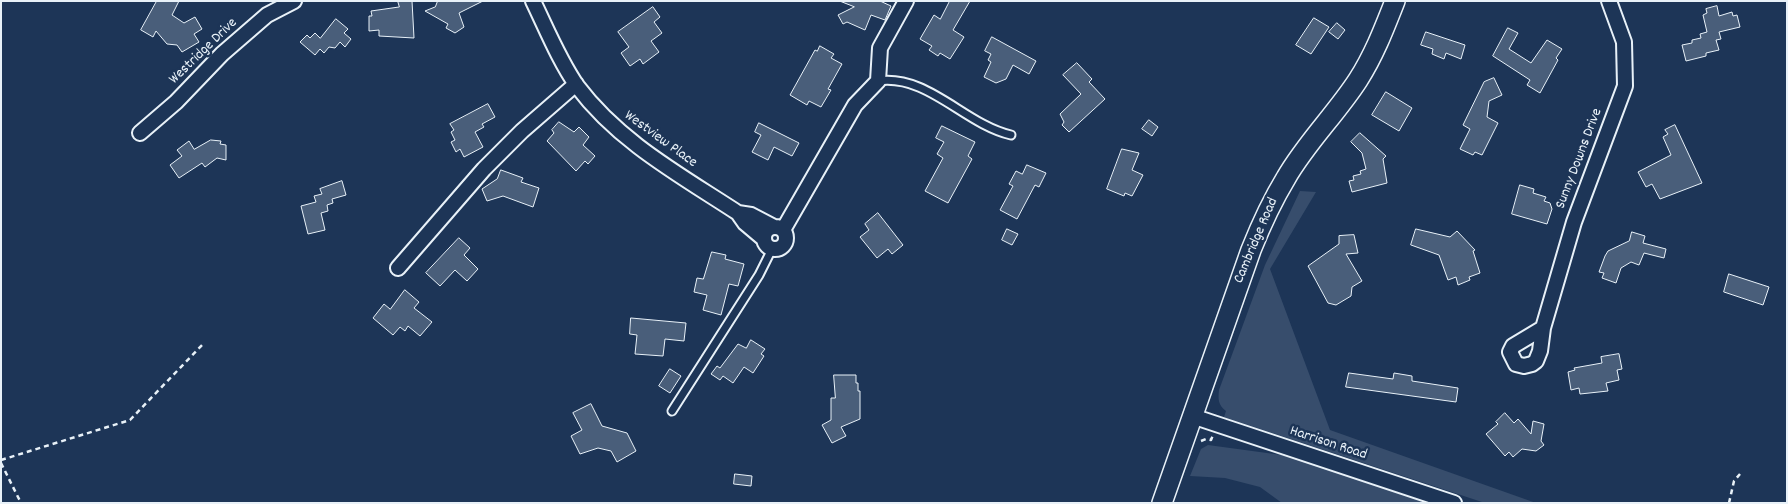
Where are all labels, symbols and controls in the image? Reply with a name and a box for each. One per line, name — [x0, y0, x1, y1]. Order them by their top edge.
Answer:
street label: Westridge Drive — [166, 15, 242, 89]
street label: Sunny Downs Drive — [1553, 106, 1607, 212]
street label: Westview Place — [620, 108, 700, 172]
street label: Cambridge Road — [1231, 195, 1283, 287]
street label: Harrison Road — [1287, 423, 1369, 465]

